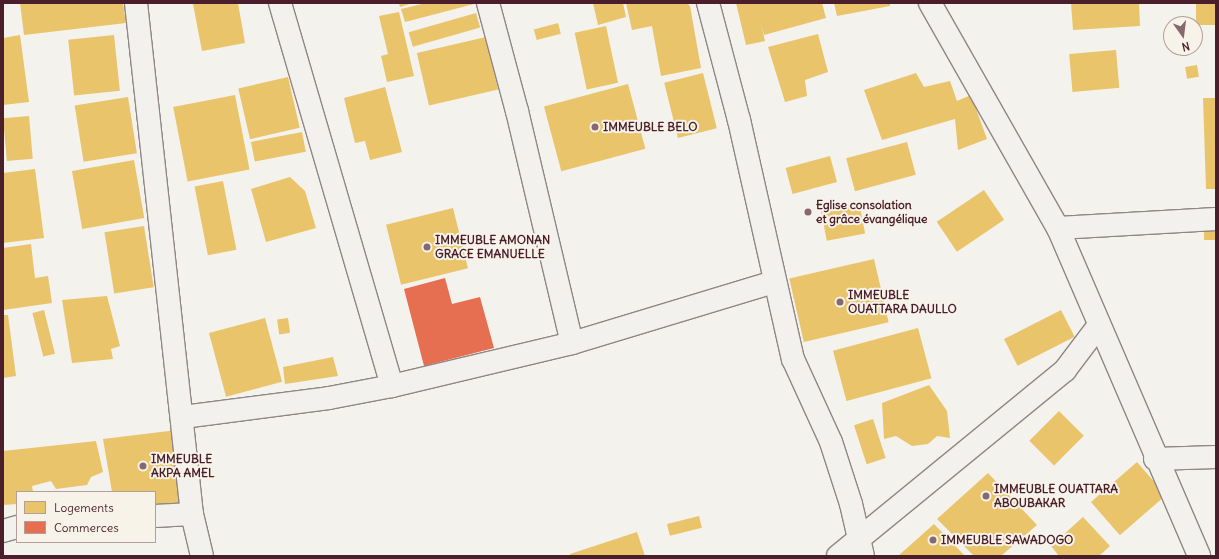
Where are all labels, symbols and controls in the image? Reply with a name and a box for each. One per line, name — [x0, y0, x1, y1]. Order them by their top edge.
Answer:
north arrow — [1163, 16, 1203, 56]
text: N — [1180, 39, 1191, 54]
place label: IMMEUBLE BELO — [603, 120, 698, 134]
marker: IMMEUBLE BELO — [590, 122, 600, 132]
place label: Eglise consolation et grâce évangélique — [816, 198, 927, 226]
marker: Eglise consolation et grâce évangélique — [803, 207, 813, 217]
place label: IMMEUBLE AMONAN GRACE EMANUELLE — [435, 233, 550, 261]
marker: IMMEUBLE AMONAN GRACE EMANUELLE — [422, 242, 432, 252]
place label: IMMEUBLE OUATTARA DAULLO — [848, 288, 957, 316]
marker: IMMEUBLE OUATTARA DAULLO — [835, 297, 845, 307]
place label: IMMEUBLE AKPA AMEL — [151, 452, 215, 480]
marker: IMMEUBLE AKPA AMEL — [138, 461, 148, 471]
place label: IMMEUBLE OUATTARA ABOUBAKAR — [994, 482, 1118, 510]
legend — [16, 491, 156, 543]
marker: IMMEUBLE OUATTARA ABOUBAKAR — [981, 491, 991, 501]
text: Logements — [54, 500, 114, 515]
text: Commerces — [54, 520, 119, 535]
place label: IMMEUBLE SAWADOGO — [941, 533, 1073, 547]
marker: IMMEUBLE SAWADOGO — [928, 535, 938, 545]

